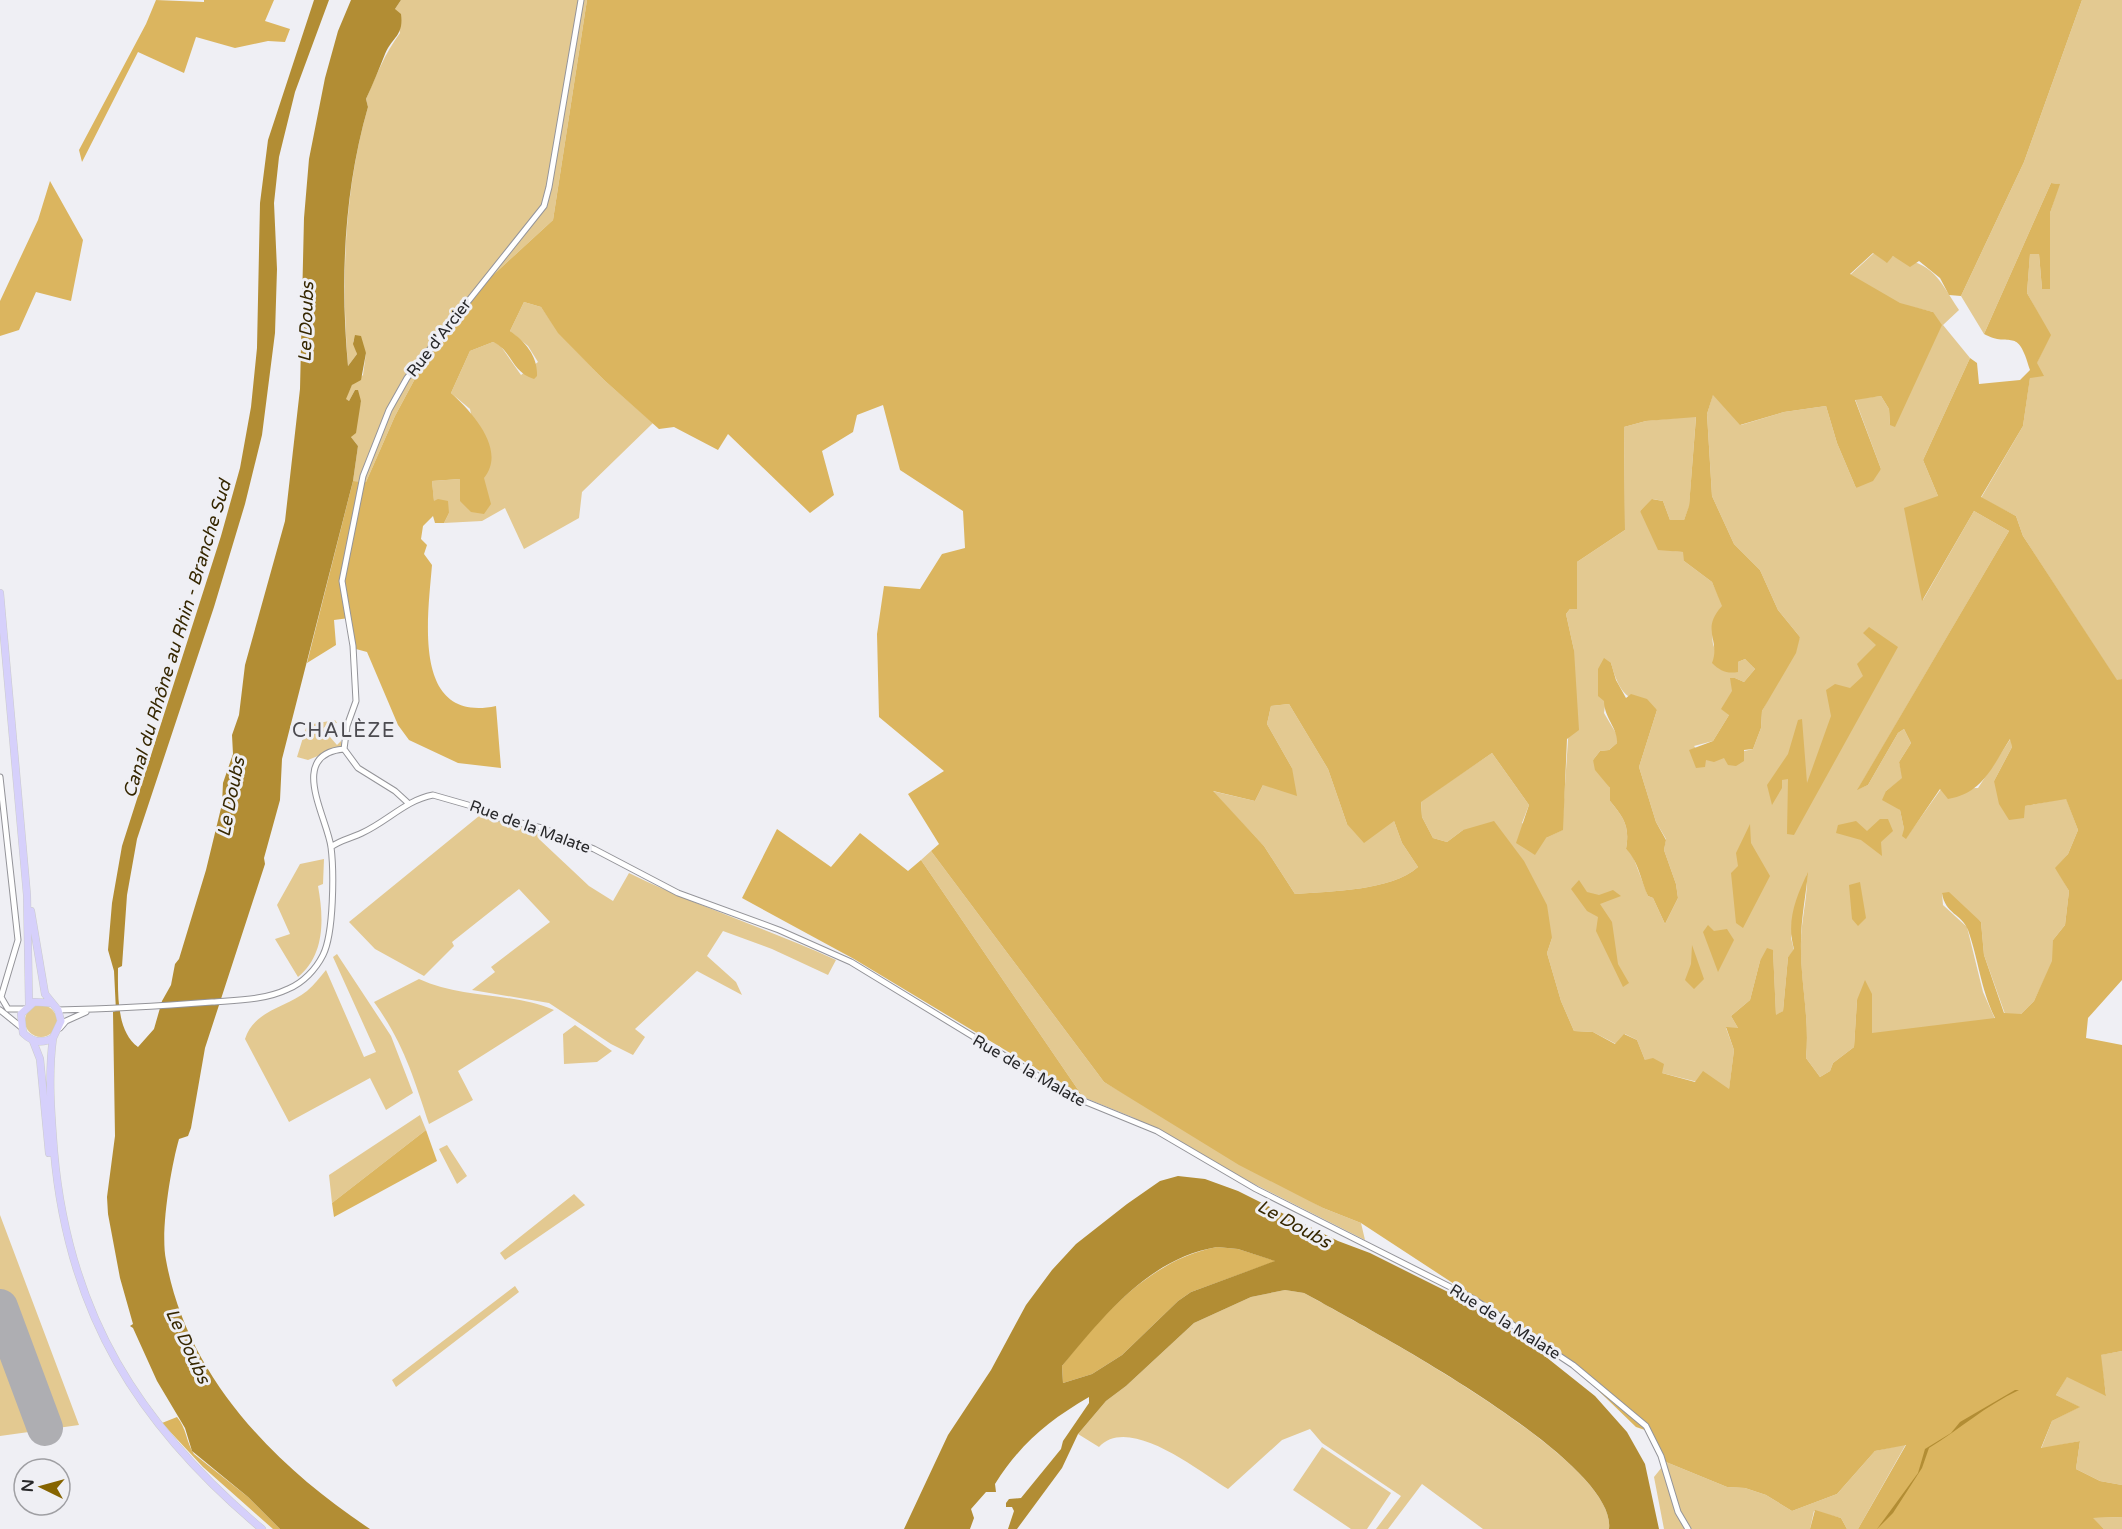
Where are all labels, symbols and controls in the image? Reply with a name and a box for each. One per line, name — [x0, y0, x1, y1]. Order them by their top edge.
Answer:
water label: Le Doubs — [294, 280, 318, 363]
street label: Rue d'Arcier — [402, 294, 476, 381]
water label: Canal du Rhône au Rhin - Branche Sud — [118, 475, 237, 800]
district label: CHALÈZE — [292, 718, 396, 743]
water label: Le Doubs — [213, 754, 250, 839]
street label: Rue de la Malate — [467, 796, 593, 858]
street label: Rue de la Malate — [969, 1031, 1089, 1111]
water label: Le Doubs — [1254, 1195, 1336, 1254]
street label: Rue de la Malate — [1446, 1280, 1564, 1364]
water label: Le Doubs — [161, 1305, 216, 1388]
north arrow — [12, 1457, 72, 1517]
text: N — [18, 1479, 39, 1493]

